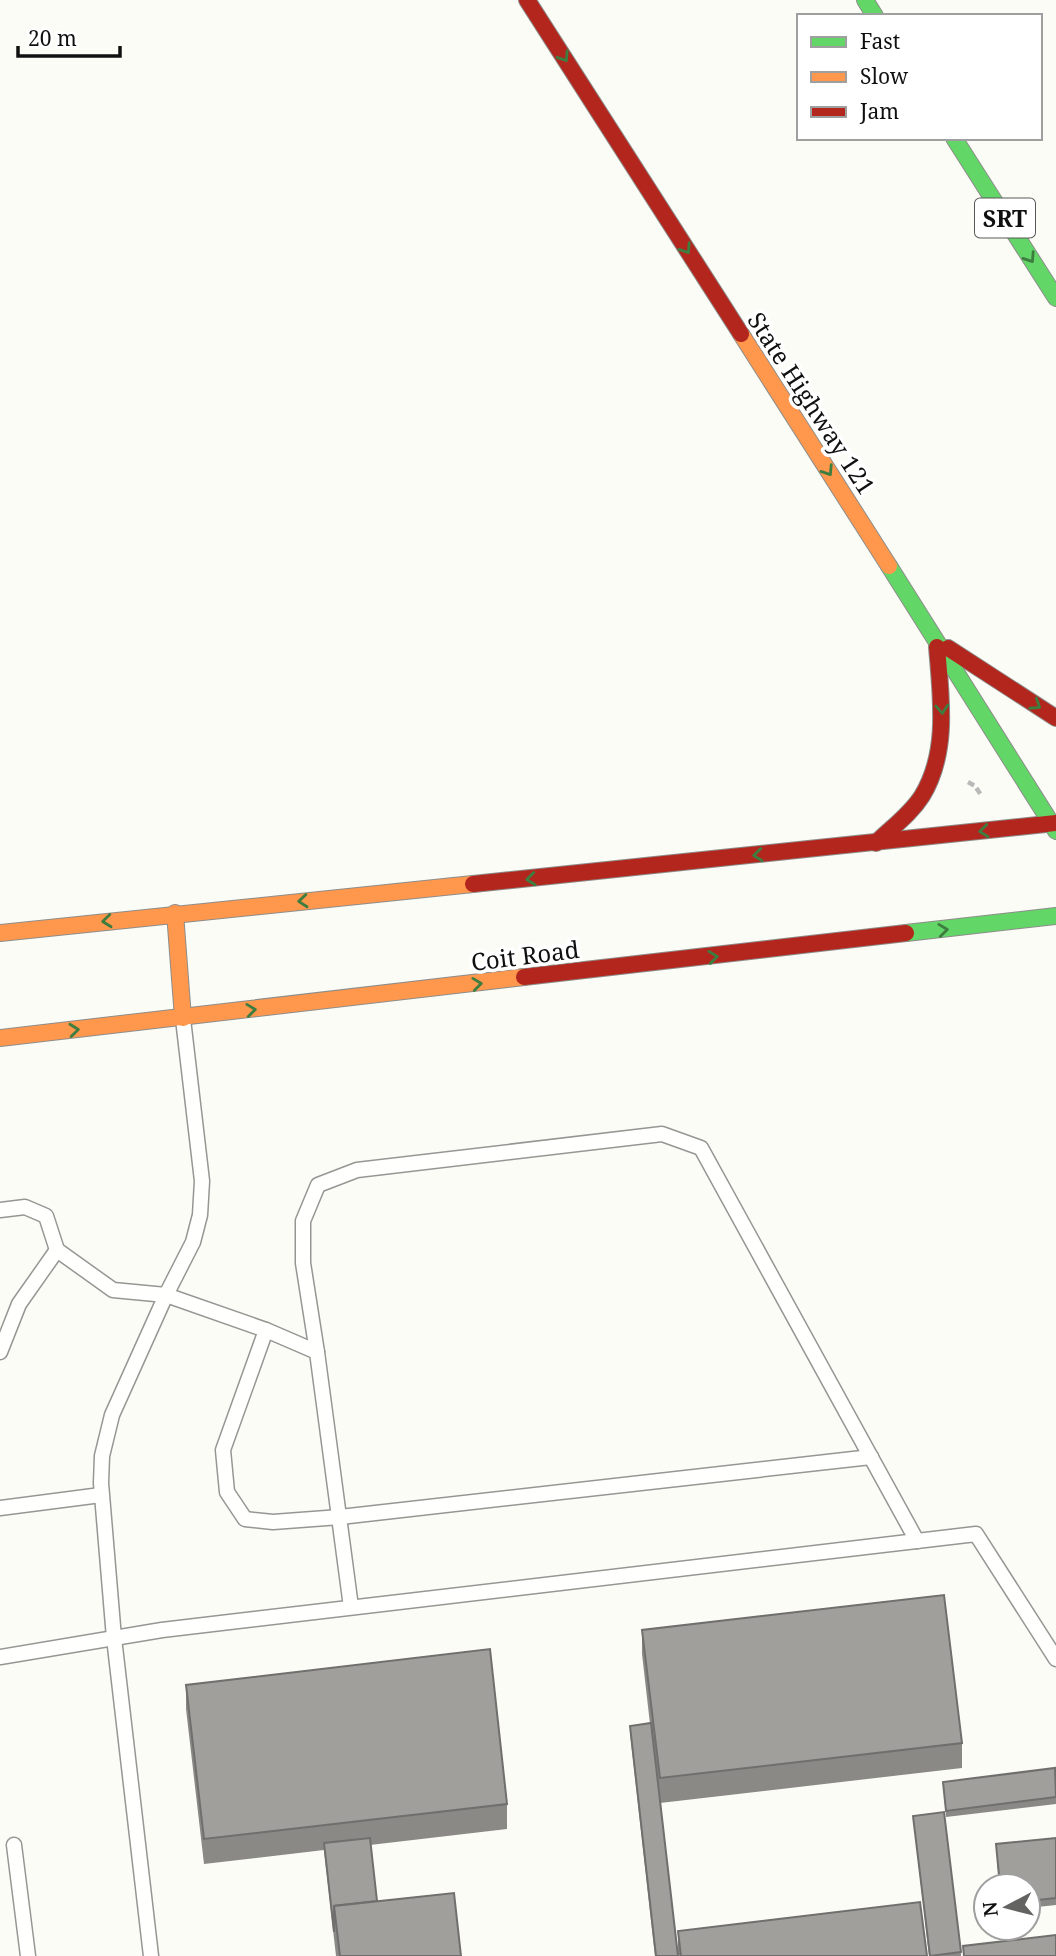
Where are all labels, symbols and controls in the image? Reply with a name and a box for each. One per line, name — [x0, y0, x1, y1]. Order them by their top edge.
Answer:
scale bar — [18, 14, 119, 58]
legend — [797, 14, 1042, 140]
text: 20 m — [28, 24, 77, 52]
text: Fast — [860, 27, 900, 55]
one-way arrow — [555, 50, 568, 63]
text: Slow — [860, 62, 909, 90]
text: Jam — [859, 97, 899, 125]
road number: SRT — [975, 198, 1035, 238]
one-way arrow — [678, 241, 691, 254]
one-way arrow — [1022, 250, 1035, 263]
street label: State Highway 121 — [741, 305, 883, 501]
one-way arrow — [820, 463, 833, 476]
one-way arrow — [1028, 696, 1041, 709]
one-way arrow — [934, 704, 949, 715]
one-way arrow — [978, 823, 990, 838]
one-way arrow — [752, 847, 763, 862]
one-way arrow — [525, 871, 537, 886]
one-way arrow — [297, 893, 308, 908]
one-way arrow — [101, 913, 113, 928]
one-way arrow — [937, 922, 949, 937]
street label: Coit Road — [469, 932, 581, 978]
one-way arrow — [707, 949, 719, 964]
one-way arrow — [472, 977, 483, 992]
one-way arrow — [245, 1003, 257, 1018]
one-way arrow — [69, 1023, 80, 1038]
north arrow — [972, 1872, 1042, 1942]
text: N — [976, 1900, 1004, 1918]

